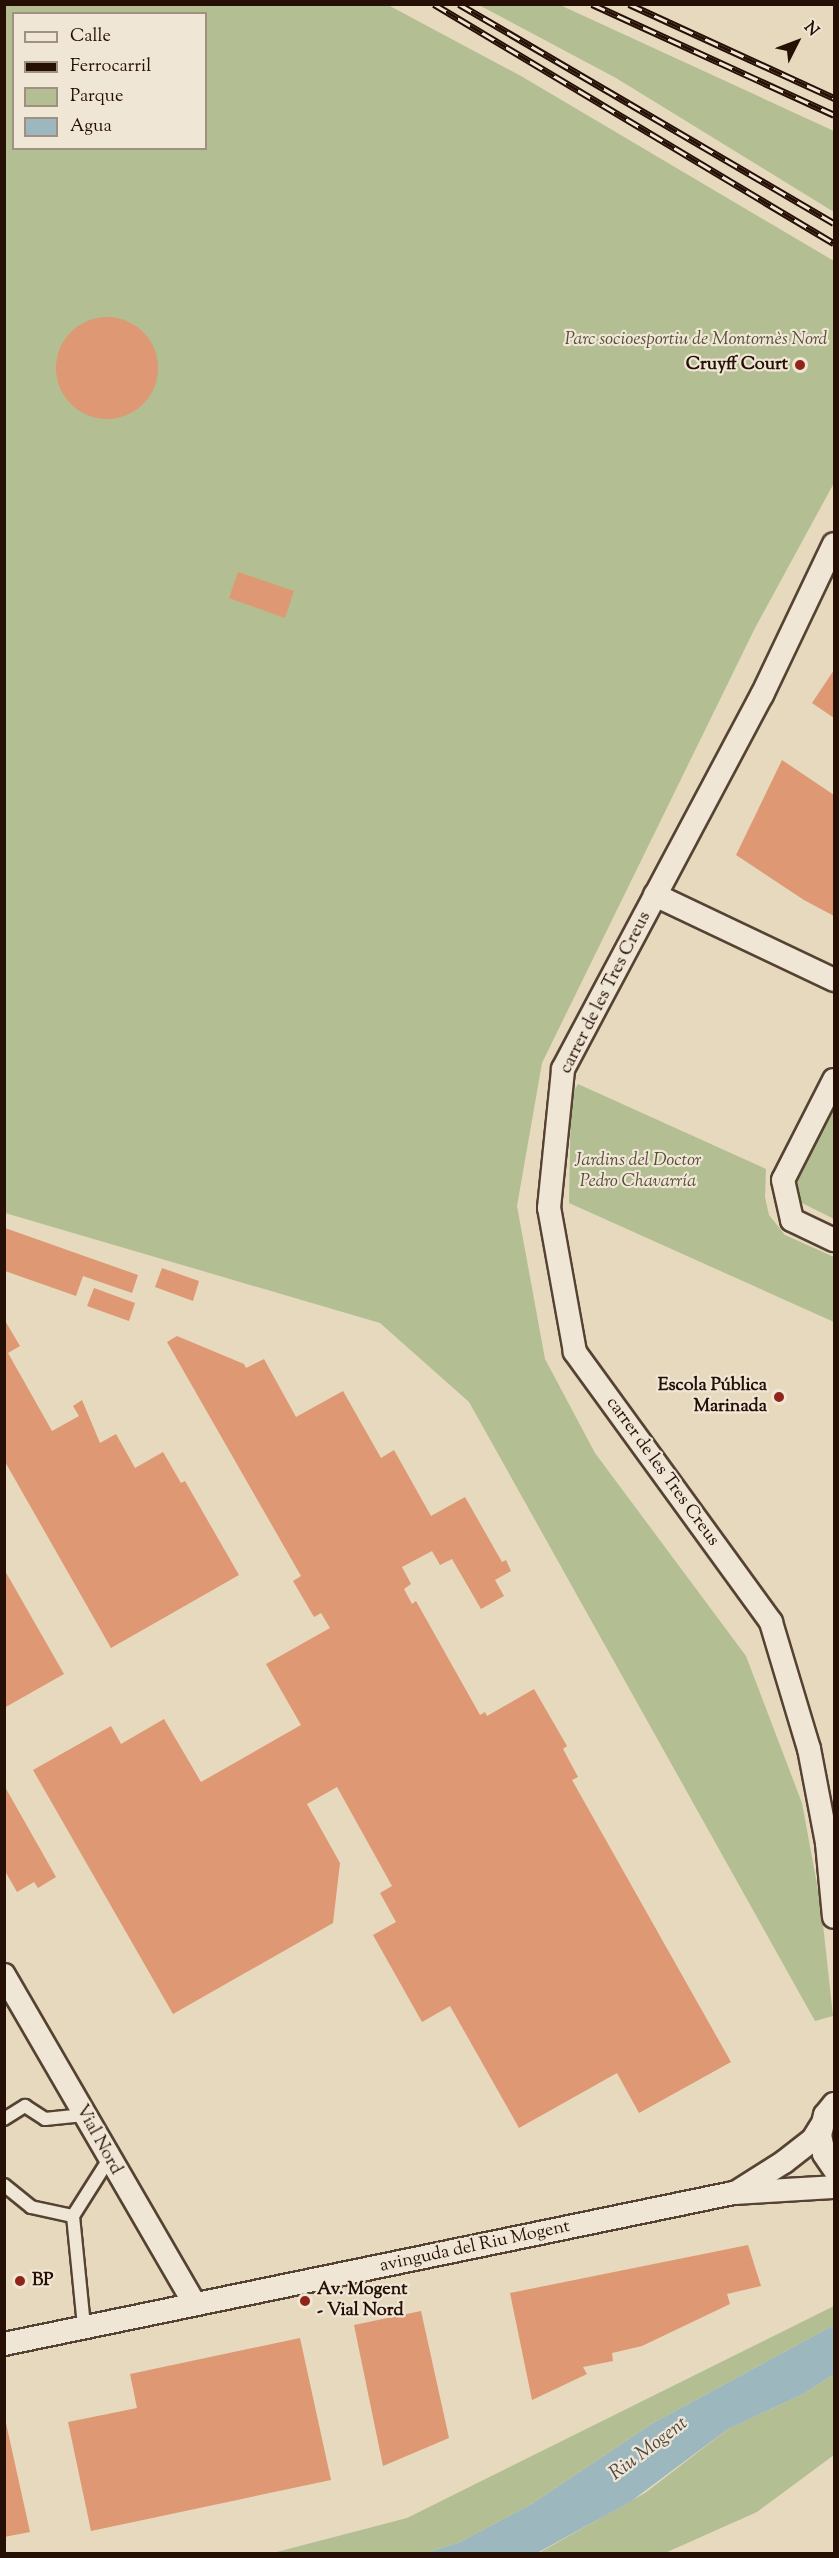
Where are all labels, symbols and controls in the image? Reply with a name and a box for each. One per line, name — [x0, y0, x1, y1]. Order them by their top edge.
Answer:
legend — [12, 12, 207, 150]
north arrow — [767, 12, 827, 72]
text: N — [798, 17, 824, 42]
text: Calle — [70, 24, 111, 50]
text: Ferrocarril — [70, 54, 151, 80]
text: Parque — [70, 84, 123, 110]
text: Agua — [70, 114, 112, 140]
park label: Parc socioesportiu de Montornès Nord — [565, 329, 827, 351]
place label: Cruyff Court — [686, 354, 788, 376]
marker: Cruyff Court — [793, 358, 807, 372]
street label: carrer de les Tres Creus — [556, 908, 656, 1078]
park label: Jardins del Doctor Pedro Chavarría — [575, 1151, 701, 1194]
place label: Escola Pública Marinada — [658, 1376, 767, 1418]
marker: Escola Pública Marinada — [772, 1390, 786, 1404]
street label: carrer de les Tres Creus — [601, 1393, 723, 1551]
street label: Vial Nord — [70, 2101, 126, 2179]
street label: avinguda del Riu Mogent — [378, 2216, 572, 2278]
place label: BP — [32, 2270, 53, 2292]
marker: BP — [13, 2274, 27, 2288]
place label: Av. Mogent - Vial Nord — [317, 2280, 407, 2322]
marker: Av. Mogent - Vial Nord — [298, 2294, 312, 2308]
water label: Riu Mogent — [605, 2412, 693, 2486]

